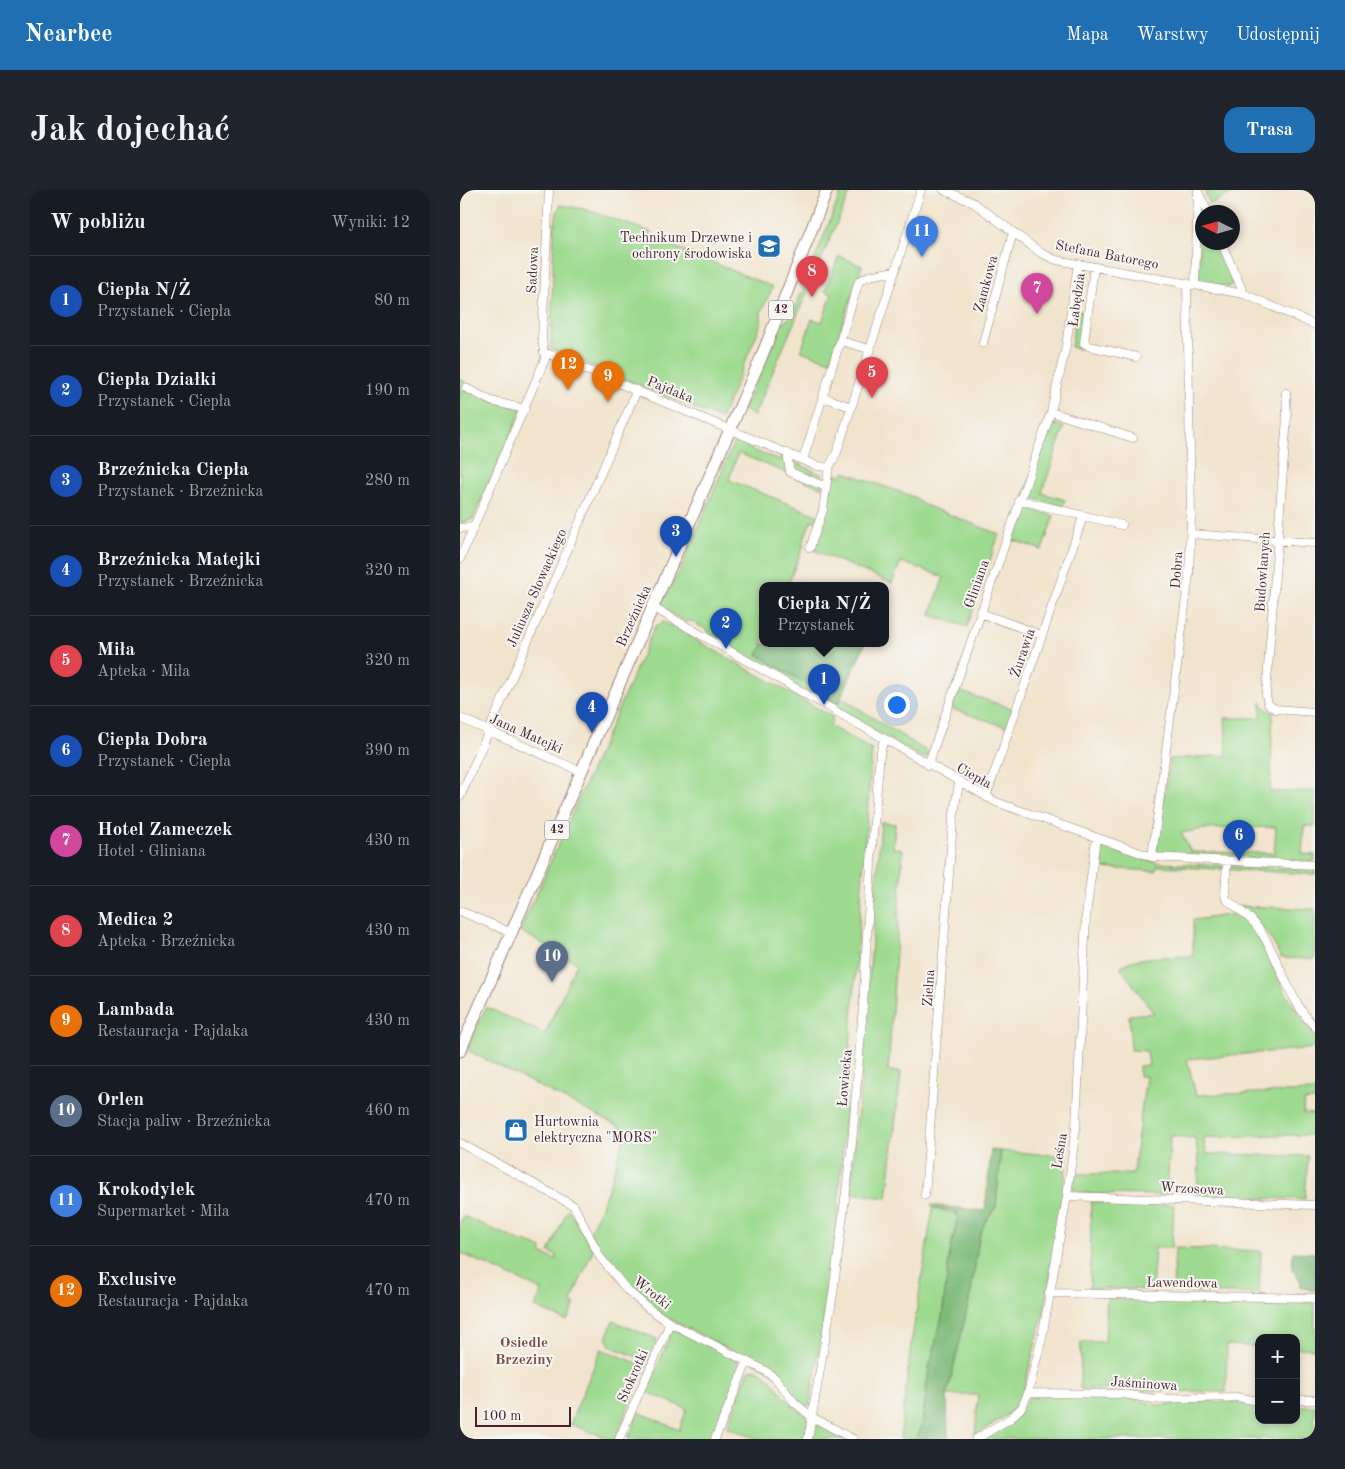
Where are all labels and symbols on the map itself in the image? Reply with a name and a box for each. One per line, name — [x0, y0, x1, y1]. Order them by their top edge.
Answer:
north arrow — [1195, 205, 1240, 250]
pin: 11 — [906, 216, 938, 257]
place label: Technikum Drzewne i ochrony środowiska — [620, 231, 752, 261]
school or university icon: Technikum Drzewne i ochrony środowiska — [756, 233, 782, 259]
street label: Stefana Batorego — [1054, 238, 1160, 272]
street label: Sadowa — [525, 246, 541, 294]
street label: Zamkowa — [972, 254, 1000, 314]
pin: 8 — [796, 256, 828, 297]
street label: Łabędzia — [1066, 272, 1088, 328]
pin: 7 — [1021, 273, 1053, 314]
road number: 42 — [768, 300, 794, 320]
pin: 12 — [552, 349, 584, 390]
pin: 5 — [856, 357, 888, 398]
pin: 9 — [592, 361, 624, 402]
street label: Pajdaka — [645, 374, 695, 406]
pin: 3 — [660, 516, 692, 557]
street label: Juliusza Słowackiego — [505, 527, 569, 649]
street label: Budowlanych — [1253, 531, 1273, 613]
street label: Dobra — [1169, 551, 1185, 589]
street label: Gliniana — [962, 558, 992, 610]
street label: Brzeźnicka — [614, 583, 654, 649]
pin: 2 — [710, 608, 742, 649]
street label: Żurawia — [1005, 626, 1038, 679]
pin: 1 — [808, 664, 840, 705]
pin: 4 — [576, 692, 608, 733]
your location — [884, 692, 910, 718]
street label: Jana Matejki — [487, 712, 565, 756]
street label: Ciepła — [954, 761, 994, 791]
road number: 42 — [544, 820, 570, 840]
pin: 6 — [1223, 820, 1255, 861]
pin: 10 — [536, 941, 568, 982]
street label: Zielna — [921, 969, 937, 1007]
street label: Łowiecka — [836, 1049, 854, 1107]
place label: Hurtownia elektryczna "MORS" — [534, 1115, 657, 1145]
shop icon: Hurtownia elektryczna "MORS" — [503, 1117, 529, 1143]
street label: Leśna — [1050, 1132, 1070, 1170]
street label: Wrzosowa — [1160, 1180, 1224, 1198]
street label: Wrotki — [631, 1274, 674, 1312]
street label: Lawendowa — [1146, 1275, 1218, 1291]
district label: Osiedle Brzeziny — [495, 1336, 553, 1368]
street label: Stokrotki — [615, 1347, 651, 1405]
street label: Jaśminowa — [1110, 1375, 1178, 1393]
scale bar — [475, 1404, 571, 1427]

